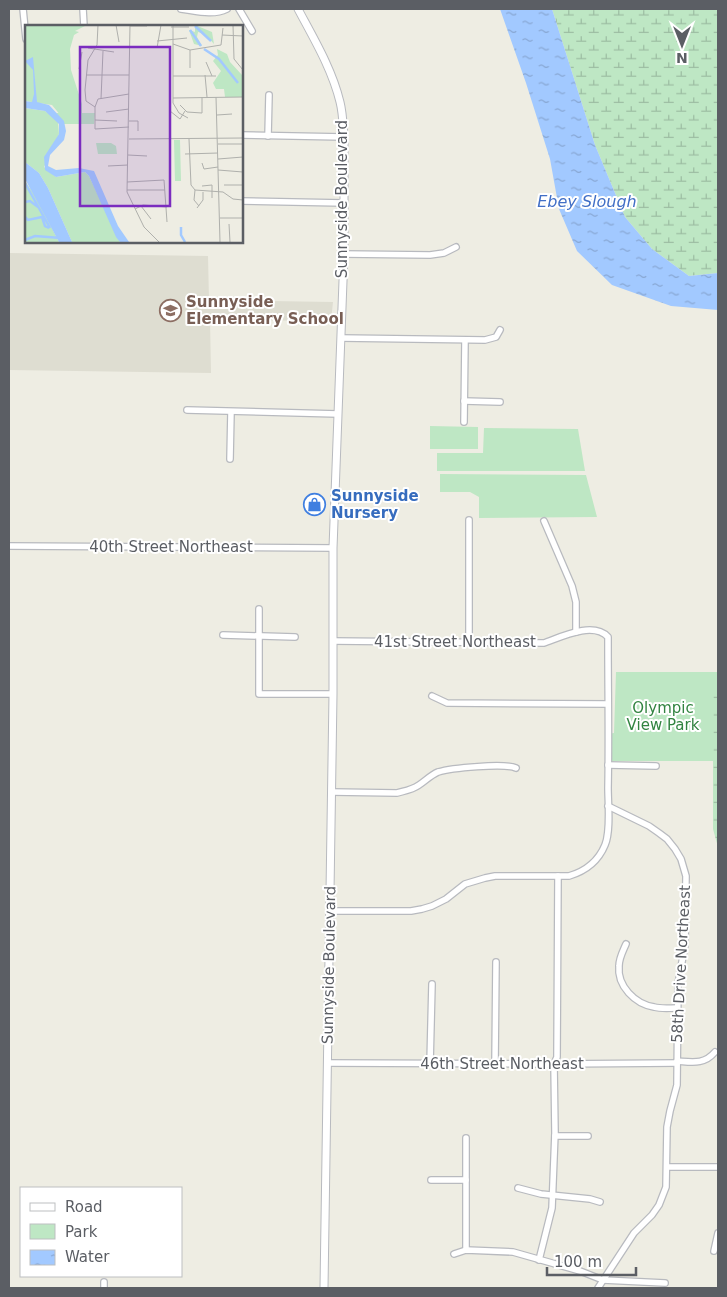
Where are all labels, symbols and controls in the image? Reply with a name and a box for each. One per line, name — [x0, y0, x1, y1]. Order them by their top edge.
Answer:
north arrow — [657, 20, 707, 70]
inset map — [25, 25, 242, 242]
text: N — [676, 50, 688, 66]
street label: Sunnyside Boulevard — [333, 120, 351, 278]
water label: Ebey Slough — [537, 192, 637, 211]
place label: Sunnyside Elementary School — [186, 293, 344, 328]
school or university icon: Sunnyside Elementary School — [158, 299, 182, 323]
place label: Sunnyside Nursery — [331, 487, 419, 522]
shop icon: Sunnyside Nursery — [303, 493, 327, 517]
street label: 40th Street Northeast — [89, 538, 253, 556]
street label: 41st Street Northeast — [374, 633, 536, 651]
park label: Olympic View Park — [627, 699, 700, 734]
street label: 58th Drive Northeast — [668, 884, 694, 1043]
street label: Sunnyside Boulevard — [319, 886, 339, 1044]
street label: 46th Street Northeast — [420, 1055, 584, 1073]
legend — [20, 1187, 182, 1277]
text: Road — [65, 1198, 103, 1216]
text: Park — [65, 1223, 98, 1241]
scale bar — [547, 1244, 636, 1276]
text: Water — [65, 1248, 110, 1266]
text: 100 m — [554, 1253, 602, 1271]

